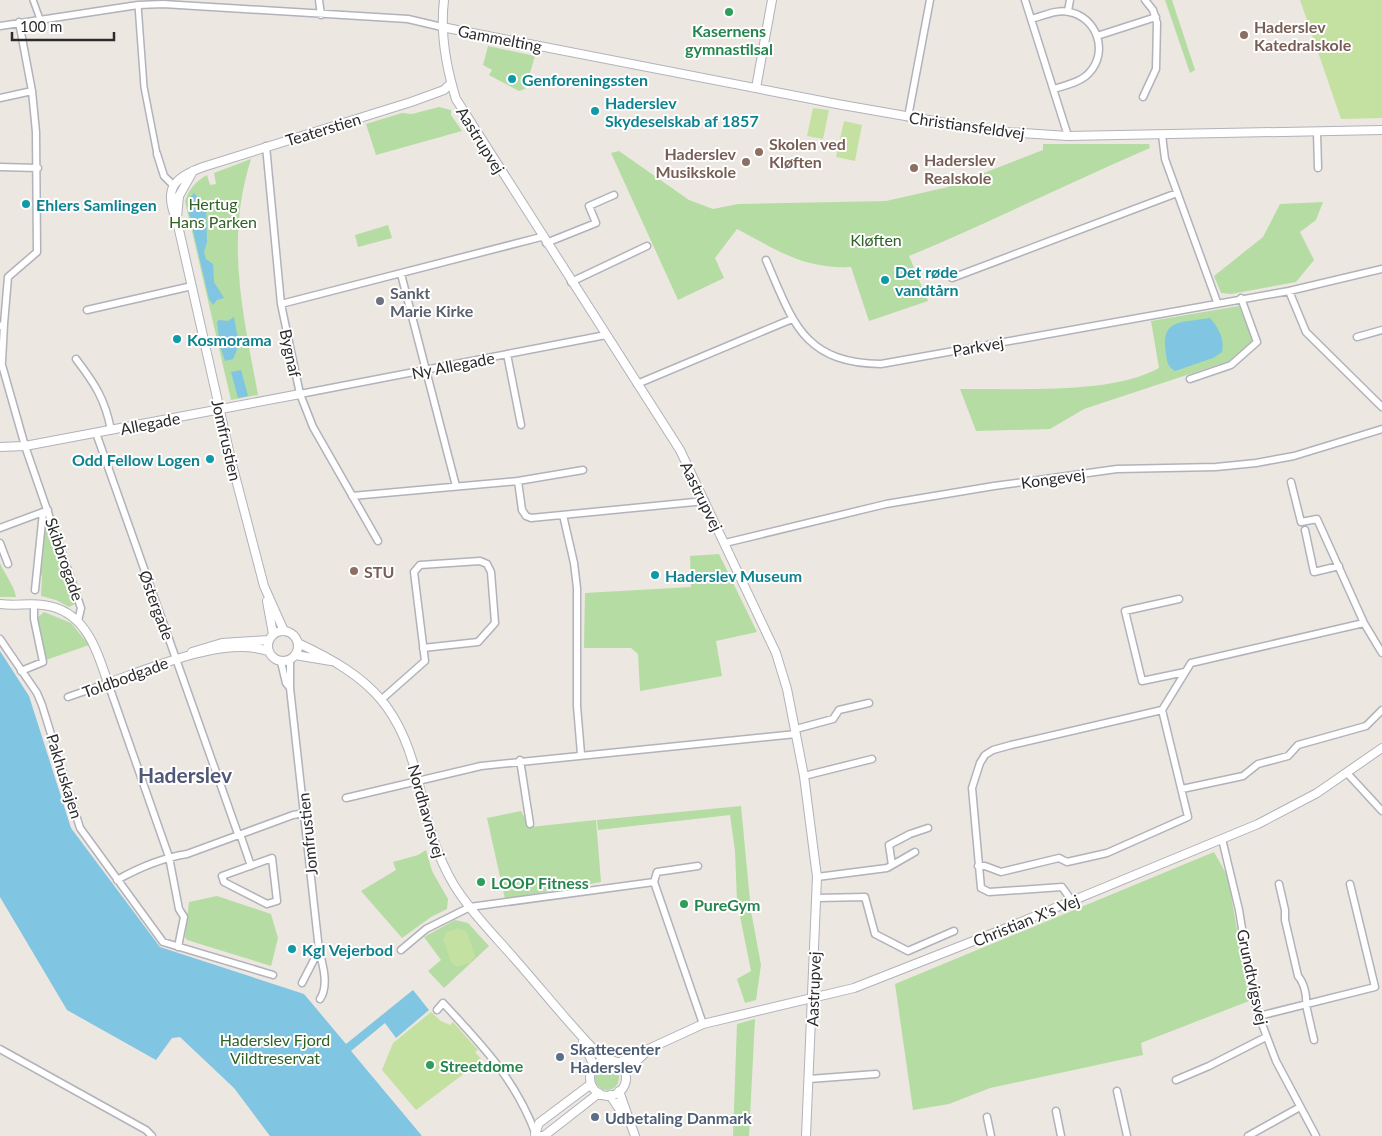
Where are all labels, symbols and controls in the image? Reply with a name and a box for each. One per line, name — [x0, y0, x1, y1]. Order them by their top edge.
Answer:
marker: Kasernens gymnastilsal — [723, 6, 735, 18]
scale bar — [12, 10, 115, 42]
text: 100 m — [20, 17, 62, 35]
place label: Haderslev Katedralskole — [1254, 17, 1352, 54]
street label: Gammelting — [456, 21, 544, 55]
place label: Kasernens gymnastilsal — [685, 21, 773, 58]
marker: Haderslev Katedralskole — [1238, 29, 1250, 41]
place label: Genforeningssten — [522, 70, 648, 89]
marker: Genforeningssten — [506, 73, 518, 85]
place label: Haderslev Skydeselskab af 1857 — [605, 93, 759, 130]
street label: Aastrupvej — [453, 103, 509, 177]
marker: Haderslev Skydeselskab af 1857 — [589, 105, 601, 117]
street label: Christiansfeldvej — [908, 107, 1026, 143]
street label: Teaterstien — [283, 109, 363, 149]
place label: Skolen ved Kløften — [769, 134, 846, 171]
place label: Haderslev Musikskole — [655, 144, 737, 181]
marker: Skolen ved Kløften — [753, 146, 765, 158]
place label: Haderslev Realskole — [924, 150, 996, 187]
marker: Haderslev Musikskole — [740, 156, 752, 168]
marker: Haderslev Realskole — [908, 162, 920, 174]
park label: Hertug Hans Parken — [169, 194, 257, 231]
place label: Ehlers Samlingen — [36, 195, 157, 214]
marker: Ehlers Samlingen — [20, 198, 32, 210]
park label: Kløften — [850, 230, 902, 249]
place label: Det røde vandtårn — [895, 262, 959, 299]
marker: Det røde vandtårn — [879, 274, 891, 286]
place label: Sankt Marie Kirke — [390, 283, 474, 320]
marker: Sankt Marie Kirke — [374, 295, 386, 307]
street label: Bygnaf — [277, 327, 305, 379]
place label: Kosmorama — [187, 330, 272, 349]
street label: Parkvej — [951, 332, 1005, 360]
marker: Kosmorama — [171, 333, 183, 345]
street label: Ny Allegade — [410, 348, 496, 382]
street label: Jomfrustien — [208, 397, 246, 483]
street label: Allegade — [119, 408, 181, 438]
place label: Odd Fellow Logen — [72, 450, 200, 469]
marker: Odd Fellow Logen — [204, 453, 216, 465]
street label: Aastrupvej — [677, 458, 727, 534]
street label: Kongevej — [1020, 464, 1086, 492]
street label: Skibbrogade — [42, 515, 88, 603]
place label: STU — [364, 562, 394, 581]
marker: STU — [348, 565, 360, 577]
place label: Haderslev Museum — [665, 566, 802, 585]
street label: Østergade — [136, 567, 178, 643]
marker: Haderslev Museum — [649, 569, 661, 581]
street label: Toldbodgade — [79, 653, 171, 701]
street label: Pakhuskajen — [43, 731, 87, 821]
district label: Haderslev — [138, 762, 232, 787]
street label: Nordhavnsvej — [405, 762, 449, 860]
street label: Jomfrustien — [293, 792, 321, 876]
place label: LOOP Fitness — [491, 873, 589, 892]
marker: LOOP Fitness — [475, 876, 487, 888]
street label: Christian X's Vej — [970, 890, 1082, 950]
place label: PureGym — [694, 895, 760, 914]
marker: PureGym — [678, 898, 690, 910]
street label: Grundtvigsvej — [1234, 927, 1272, 1027]
place label: Kgl Vejerbod — [302, 940, 393, 959]
marker: Kgl Vejerbod — [286, 943, 298, 955]
street label: Aastrupvej — [802, 951, 824, 1027]
park label: Haderslev Fjord Vildtreservat — [220, 1030, 330, 1067]
place label: Skattecenter Haderslev — [570, 1039, 660, 1076]
marker: Skattecenter Haderslev — [554, 1051, 566, 1063]
place label: Streetdome — [440, 1056, 524, 1075]
marker: Streetdome — [424, 1059, 436, 1071]
place label: Udbetaling Danmark — [605, 1108, 752, 1127]
marker: Udbetaling Danmark — [589, 1111, 601, 1123]

